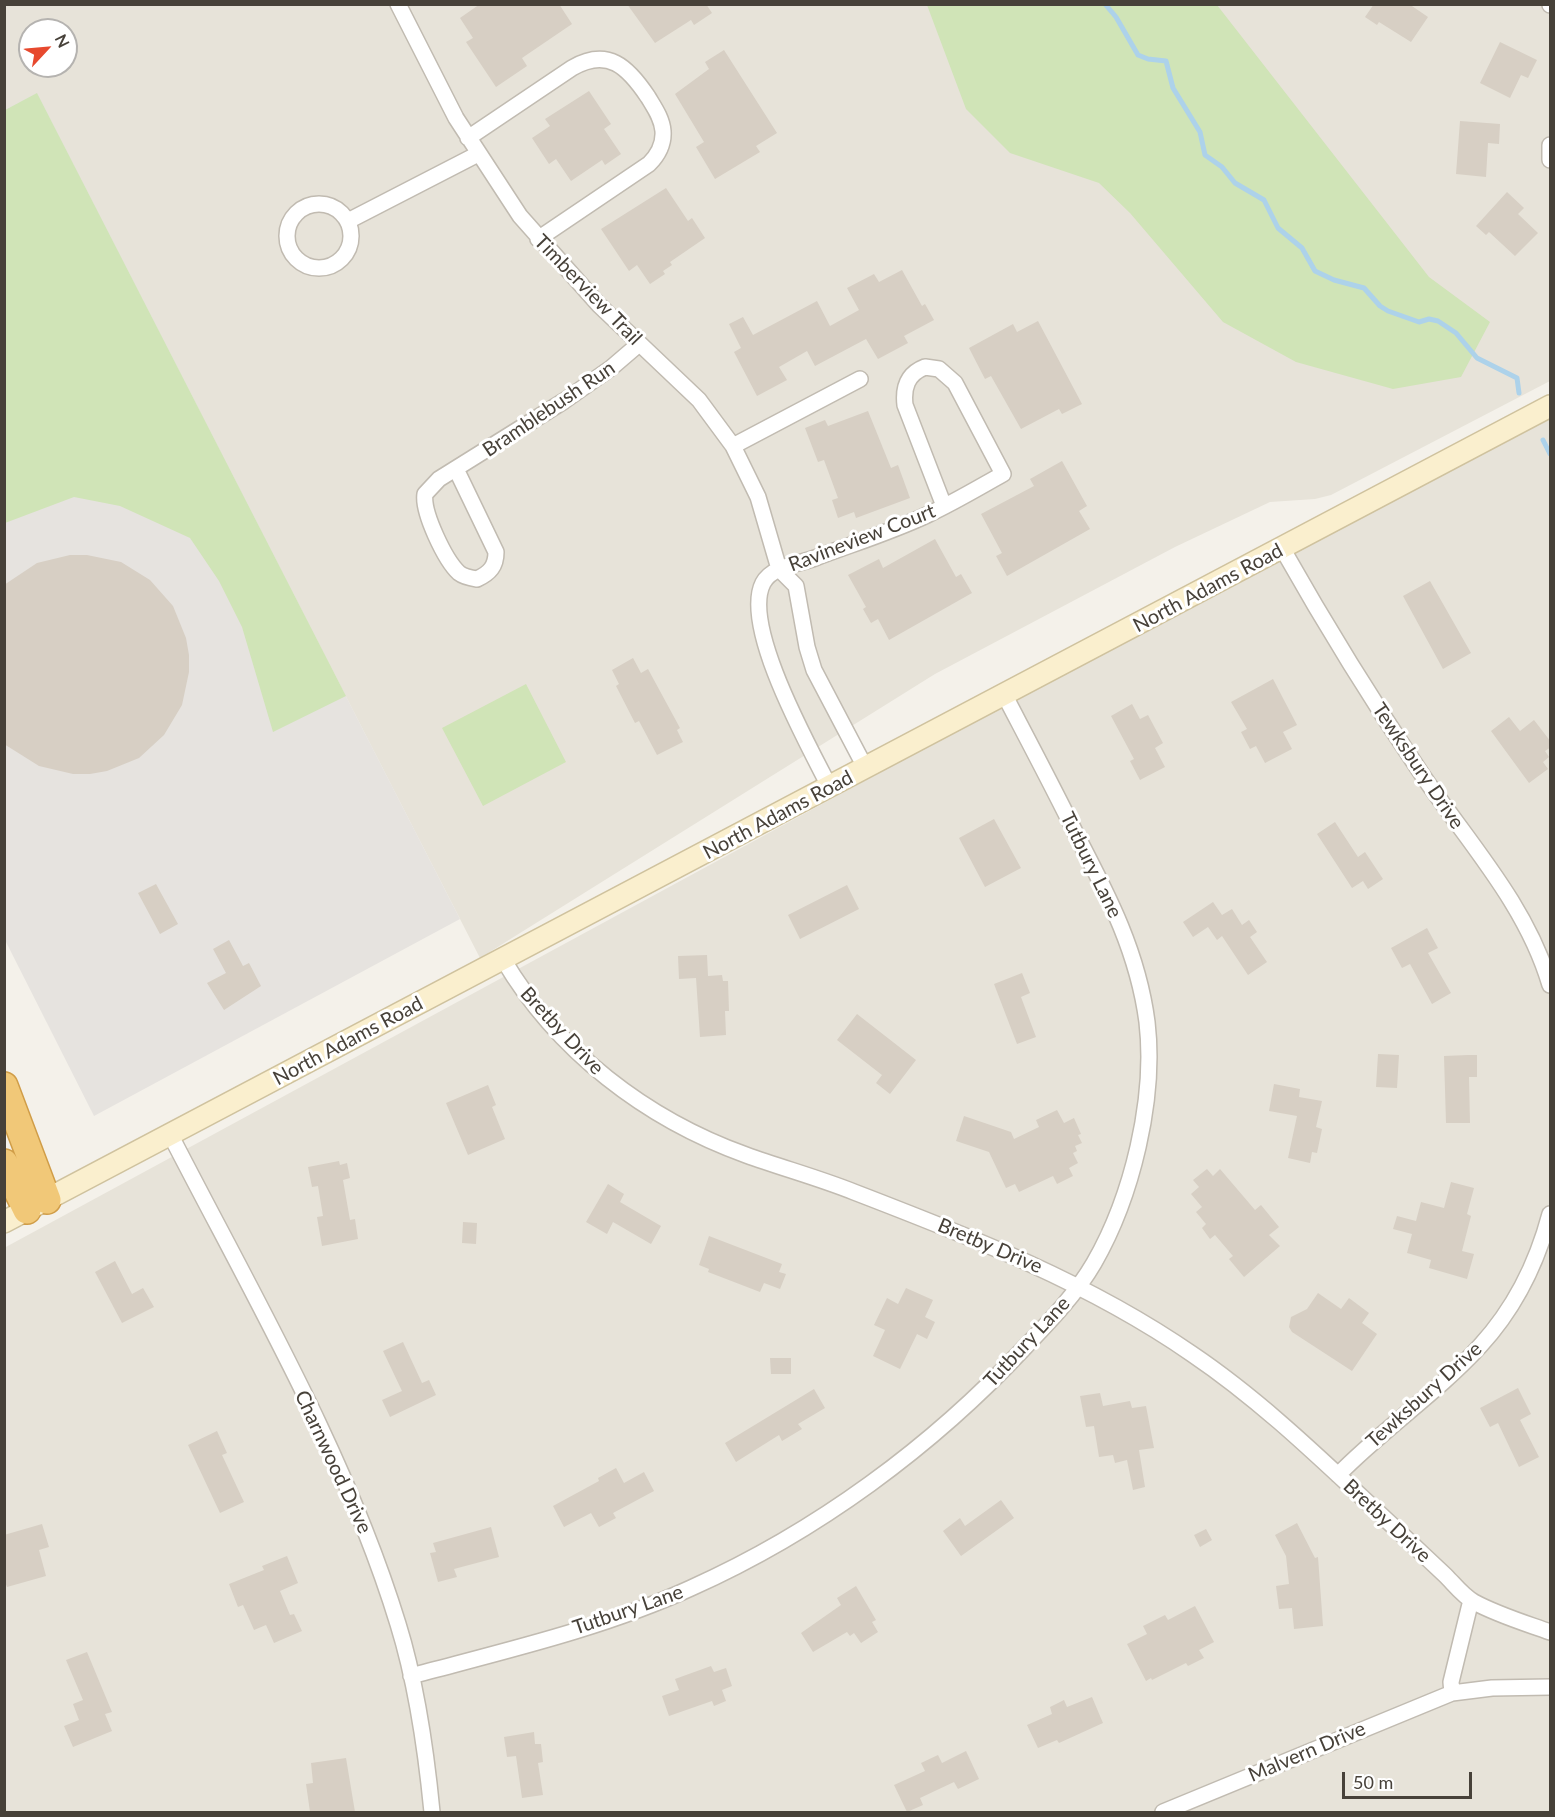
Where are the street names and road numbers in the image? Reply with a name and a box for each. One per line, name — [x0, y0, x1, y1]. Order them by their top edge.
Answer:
street label: Timberview Trail — [529, 230, 647, 350]
street label: Bramblebush Run — [478, 356, 620, 462]
street label: Ravineview Court — [785, 499, 939, 577]
street label: North Adams Road — [1129, 538, 1287, 638]
street label: Tewksbury Drive — [1367, 698, 1469, 834]
street label: North Adams Road — [699, 765, 857, 865]
street label: Tutbury Lane — [1055, 808, 1127, 922]
street label: Bretby Drive — [515, 982, 609, 1080]
street label: North Adams Road — [269, 991, 427, 1091]
street label: Bretby Drive — [934, 1213, 1046, 1279]
street label: Tutbury Lane — [979, 1292, 1075, 1392]
street label: Tewksbury Drive — [1361, 1337, 1487, 1453]
street label: Charnwood Drive — [289, 1387, 377, 1537]
street label: Bretby Drive — [1338, 1474, 1436, 1568]
street label: Tutbury Lane — [570, 1580, 686, 1640]
street label: Malvern Drive — [1245, 1717, 1369, 1787]

